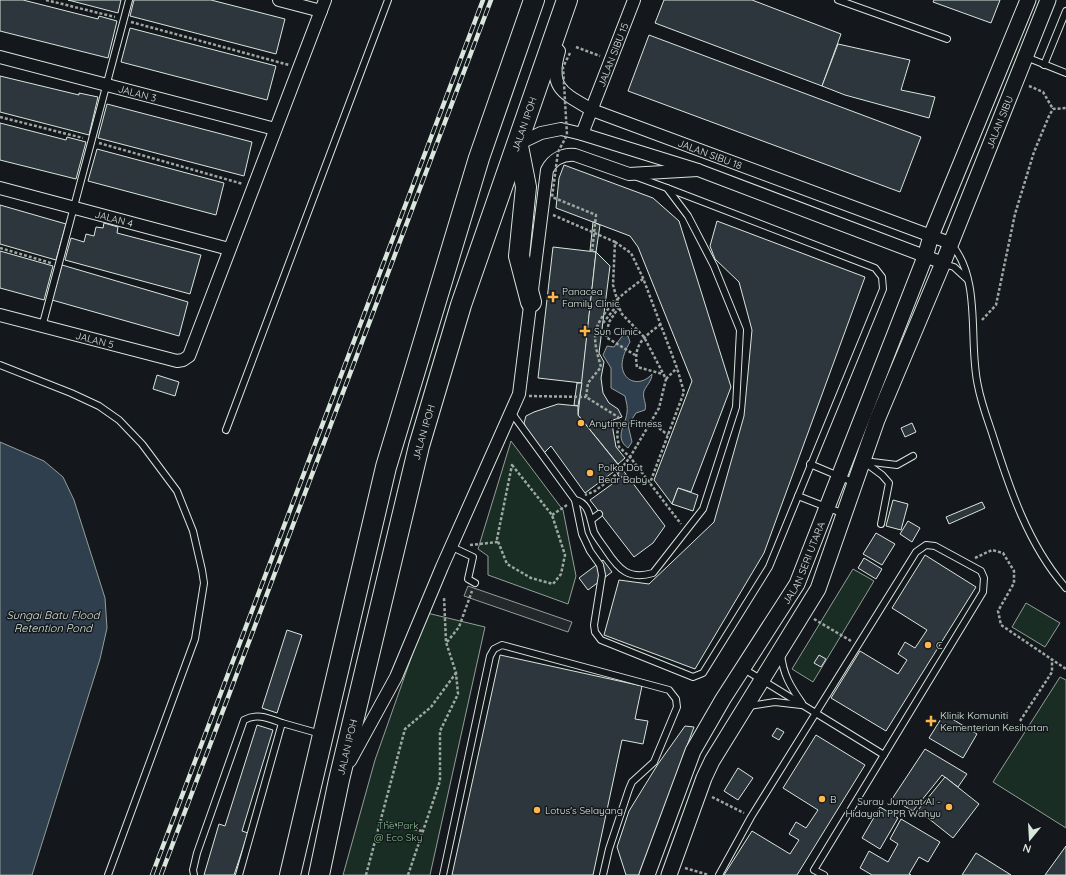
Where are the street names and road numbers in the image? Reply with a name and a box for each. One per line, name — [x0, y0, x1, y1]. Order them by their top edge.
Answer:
street label: JALAN SIBU 15 — [594, 21, 631, 89]
street label: JALAN 3 — [117, 82, 158, 104]
street label: JALAN SIBU — [983, 94, 1016, 150]
street label: JALAN IPOH — [508, 95, 539, 153]
street label: JALAN SIBU 18 — [676, 136, 744, 172]
street label: JALAN 4 — [93, 207, 135, 230]
street label: JALAN 5 — [74, 328, 116, 351]
street label: JALAN IPOH — [409, 403, 438, 461]
street label: JALAN SERI UTARA — [779, 519, 828, 607]
street label: JALAN IPOH — [334, 718, 360, 776]

